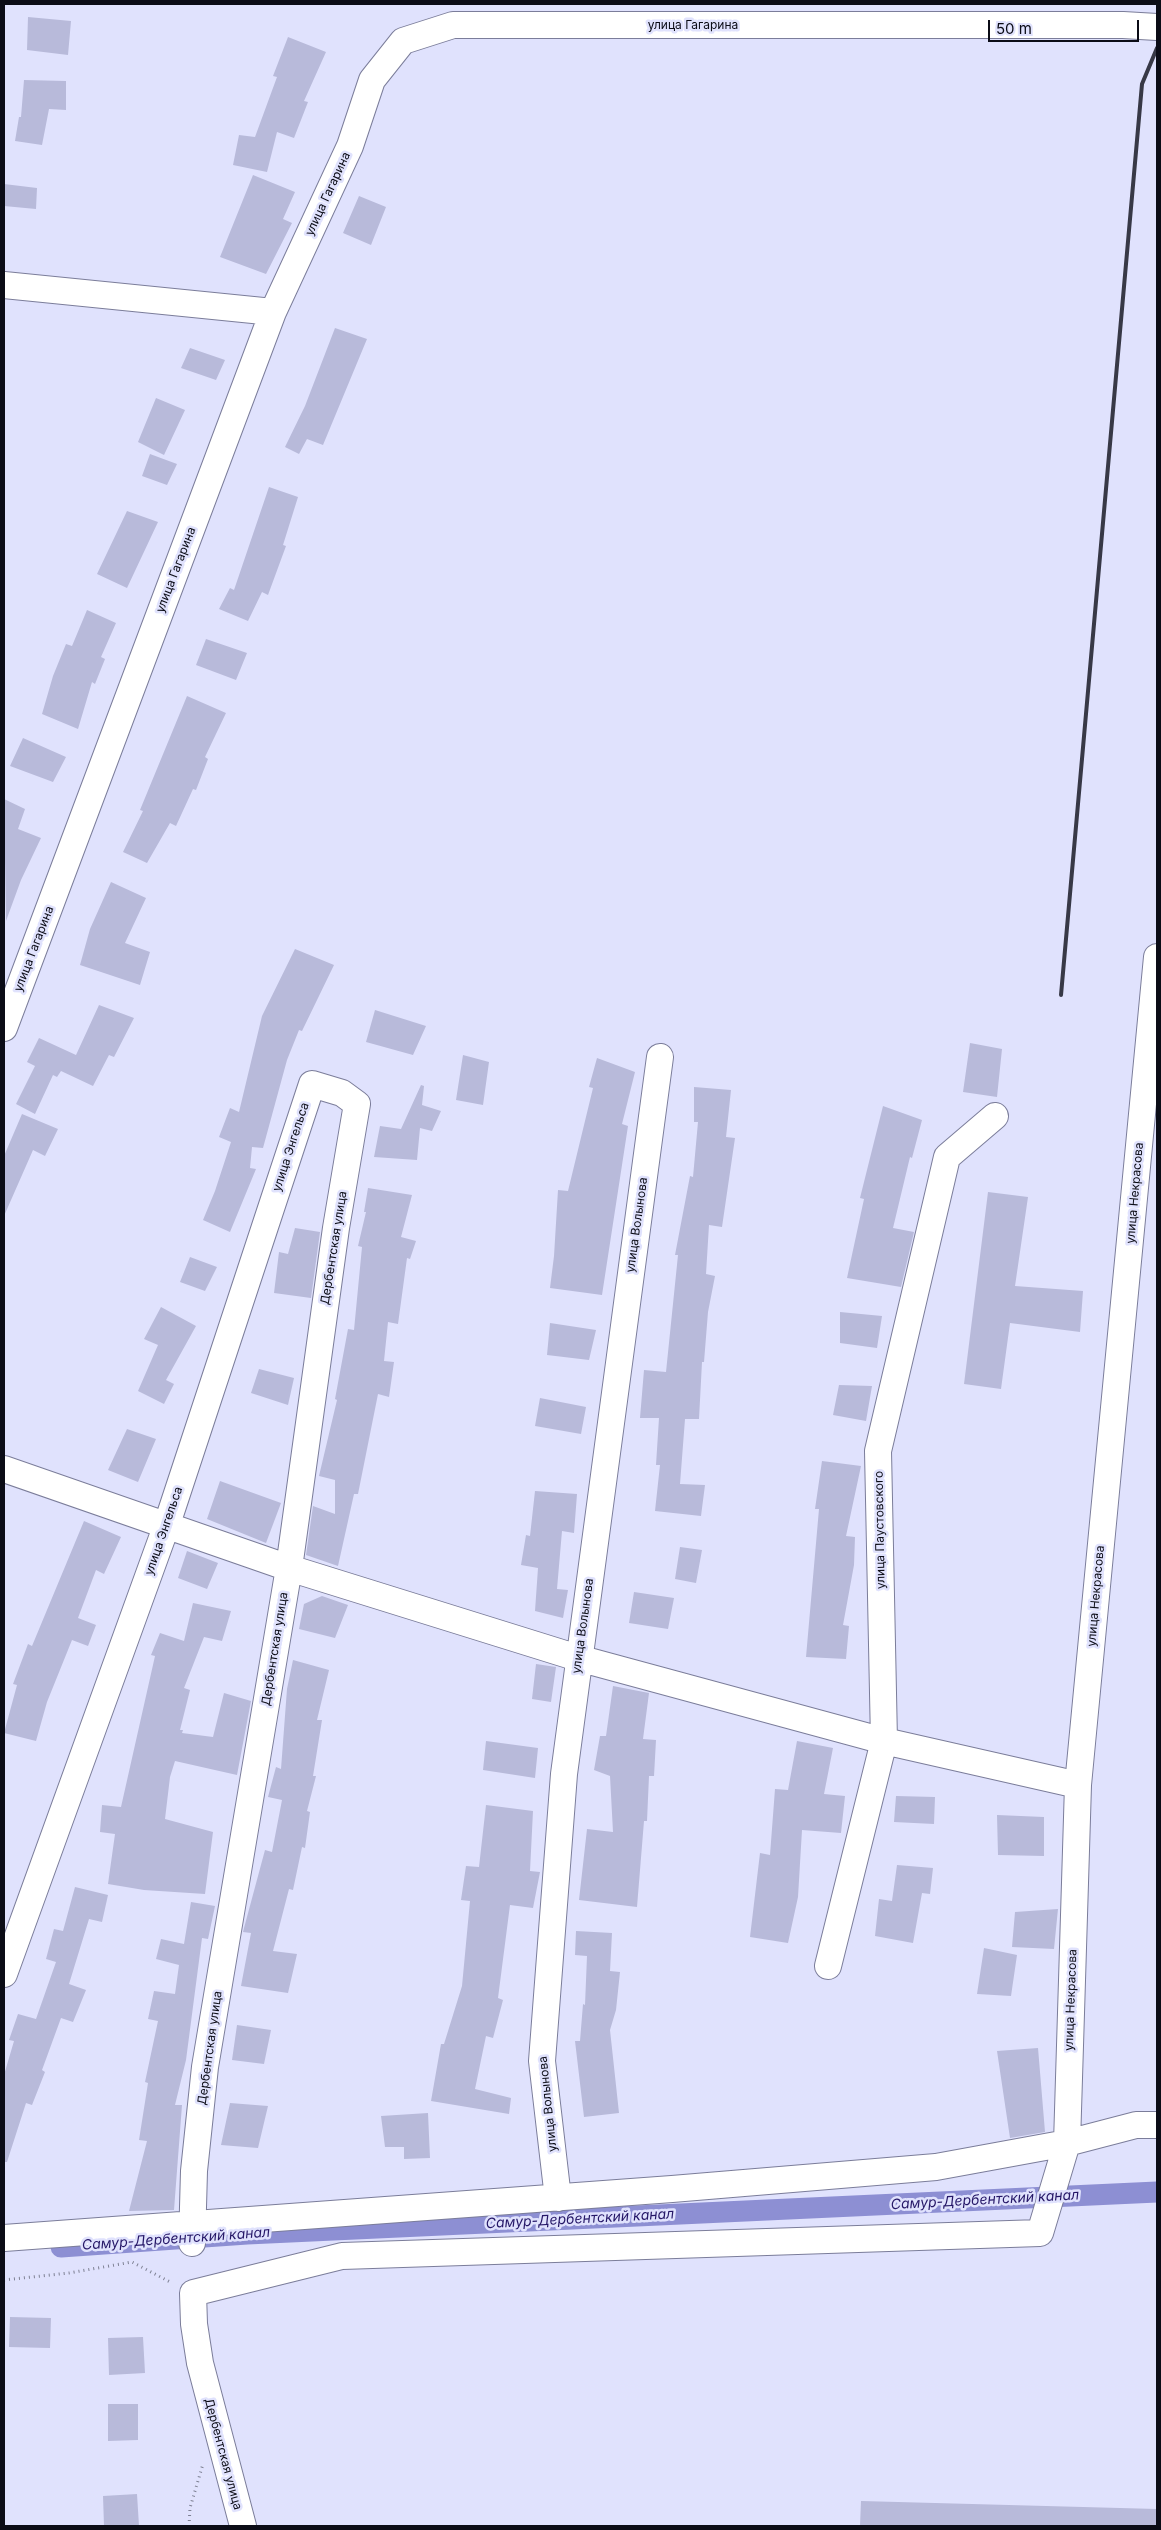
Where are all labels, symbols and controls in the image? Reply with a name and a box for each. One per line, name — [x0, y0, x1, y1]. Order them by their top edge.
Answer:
scale bar — [991, 10, 1142, 42]
street label: улица Гагарина — [648, 18, 738, 32]
text: 50 m — [996, 19, 1032, 38]
street label: улица Гагарина — [302, 150, 354, 238]
street label: улица Гагарина — [153, 525, 199, 615]
street label: улица Гагарина — [11, 904, 57, 994]
street label: улица Энгельса — [270, 1101, 312, 1193]
street label: улица Некрасова — [1123, 1142, 1147, 1244]
street label: улица Волынова — [623, 1176, 651, 1274]
street label: Дербентская улица — [318, 1190, 350, 1306]
street label: улица Паустовского — [872, 1471, 888, 1589]
street label: улица Энгельса — [142, 1485, 186, 1577]
street label: улица Некрасова — [1084, 1545, 1108, 1647]
street label: улица Волынова — [569, 1577, 597, 1675]
street label: Дербентская улица — [259, 1591, 291, 1707]
street label: улица Некрасова — [1062, 1949, 1080, 2051]
street label: Дербентская улица — [195, 1990, 225, 2106]
street label: улица Волынова — [536, 2055, 560, 2153]
water label: Самур-Дербентский канал — [890, 2187, 1080, 2213]
water label: Самур-Дербентский канал — [485, 2206, 675, 2232]
water label: Самур-Дербентский канал — [81, 2224, 271, 2254]
street label: Дербентская улица — [201, 2397, 245, 2511]

